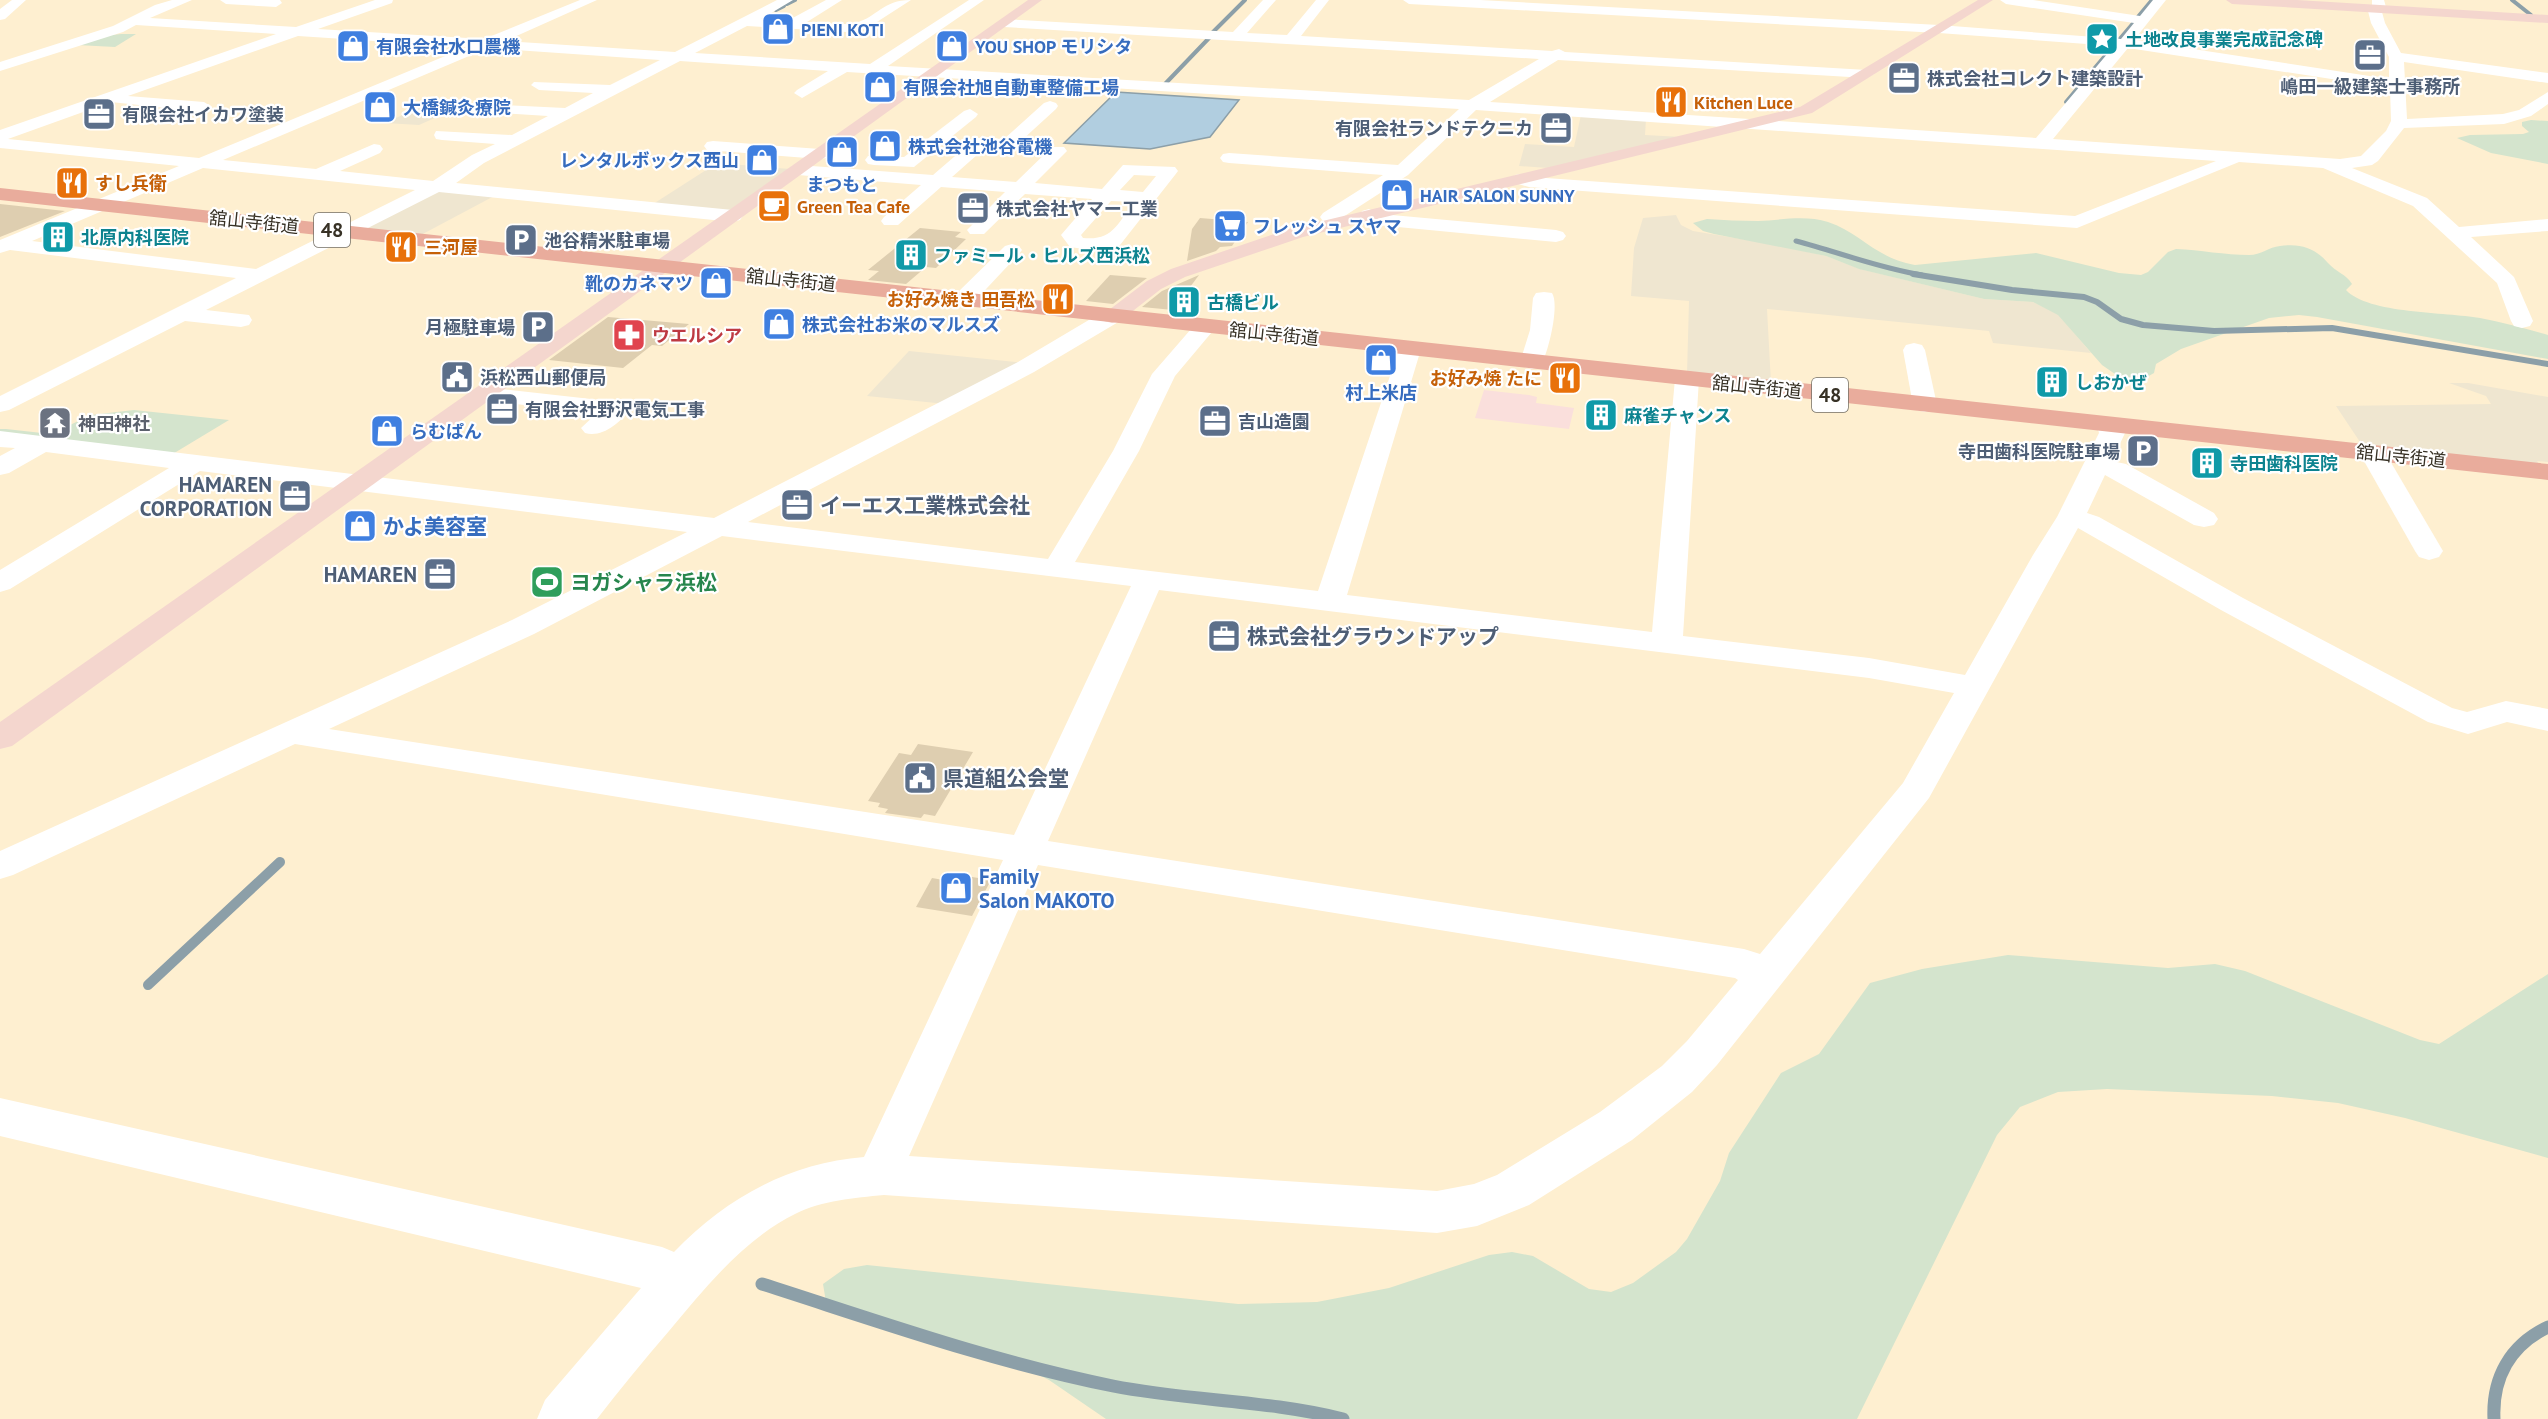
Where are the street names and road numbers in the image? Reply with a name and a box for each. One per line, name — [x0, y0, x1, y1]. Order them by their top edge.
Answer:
street label: 舘山寺街道 — [208, 206, 300, 238]
road number: 48 — [314, 213, 350, 247]
street label: 舘山寺街道 — [745, 264, 837, 296]
street label: 舘山寺街道 — [1228, 318, 1320, 350]
street label: 舘山寺街道 — [1711, 371, 1803, 403]
road number: 48 — [1812, 378, 1848, 412]
street label: 舘山寺街道 — [2355, 440, 2447, 472]

